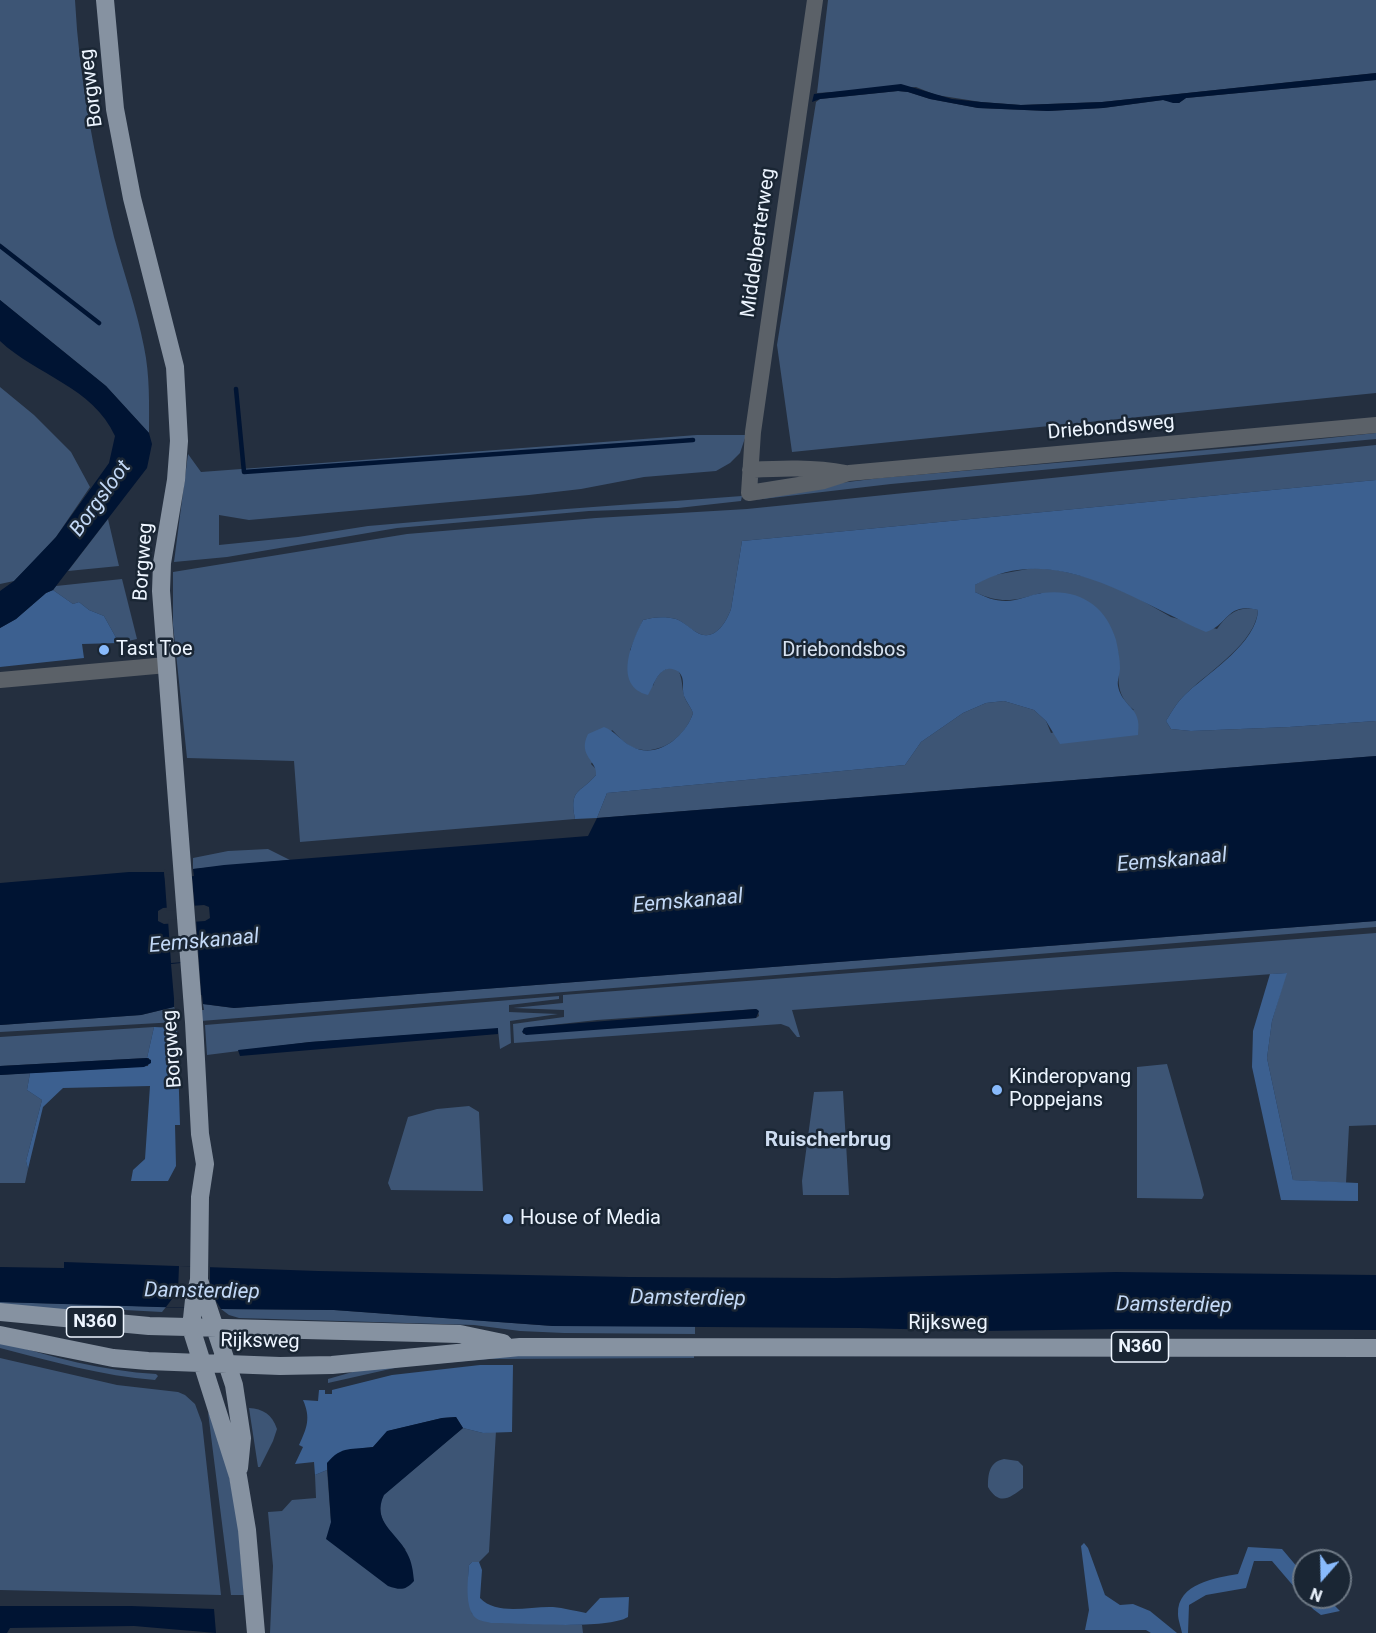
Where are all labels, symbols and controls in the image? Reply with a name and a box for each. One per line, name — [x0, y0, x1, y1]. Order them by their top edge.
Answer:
street label: Borgweg — [75, 48, 109, 128]
street label: Middelberterweg — [737, 167, 781, 319]
street label: Driebondsweg — [1046, 410, 1176, 446]
water label: Borgsloot — [65, 456, 137, 542]
street label: Borgweg — [129, 522, 159, 602]
place label: Tast Toe — [116, 638, 193, 662]
park label: Driebondsbos — [782, 639, 906, 663]
marker: Tast Toe — [97, 643, 111, 657]
water label: Eemskanaal — [1116, 844, 1228, 878]
water label: Eemskanaal — [632, 885, 744, 919]
water label: Eemskanaal — [148, 925, 260, 959]
street label: Borgweg — [158, 1009, 188, 1089]
place label: Kinderopvang Poppejans — [1009, 1066, 1131, 1113]
marker: Kinderopvang Poppejans — [990, 1083, 1004, 1097]
district label: Ruischerbrug — [765, 1128, 891, 1154]
place label: House of Media — [520, 1207, 661, 1231]
marker: House of Media — [501, 1212, 515, 1226]
water label: Damsterdiep — [144, 1278, 260, 1306]
water label: Damsterdiep — [630, 1285, 746, 1313]
water label: Damsterdiep — [1116, 1292, 1232, 1320]
road number: N360 — [66, 1307, 124, 1337]
street label: Rijksweg — [908, 1312, 988, 1336]
street label: Rijksweg — [220, 1329, 300, 1355]
road number: N360 — [1112, 1332, 1168, 1362]
north arrow — [1292, 1549, 1352, 1609]
text: N — [1308, 1584, 1325, 1605]

